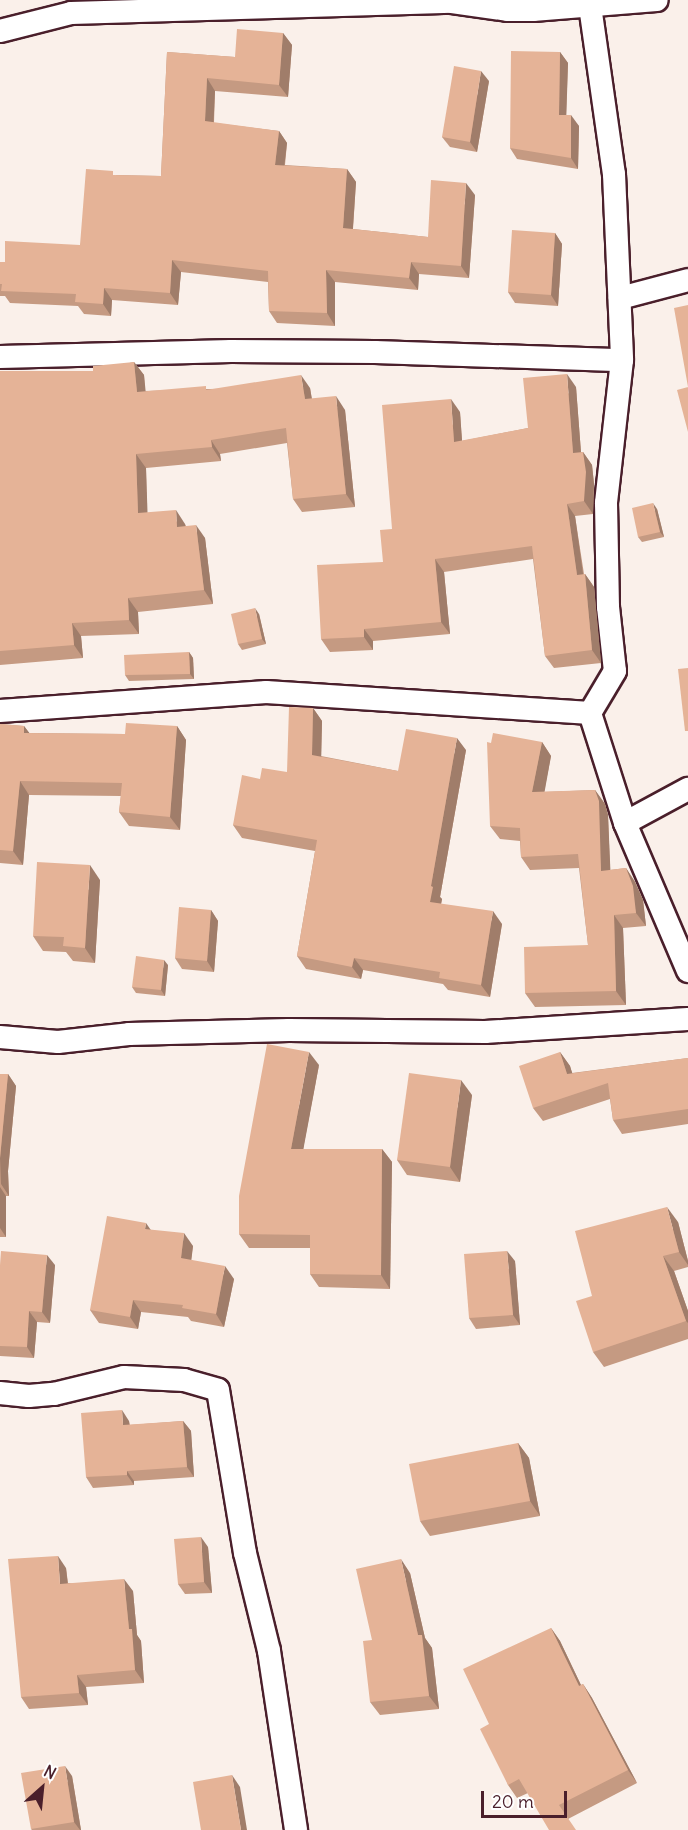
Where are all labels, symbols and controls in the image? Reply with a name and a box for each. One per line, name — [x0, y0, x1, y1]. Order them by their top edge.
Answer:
north arrow — [12, 1758, 72, 1818]
text: N — [41, 1761, 60, 1783]
scale bar — [484, 1779, 570, 1817]
text: 20 m — [492, 1790, 534, 1813]

